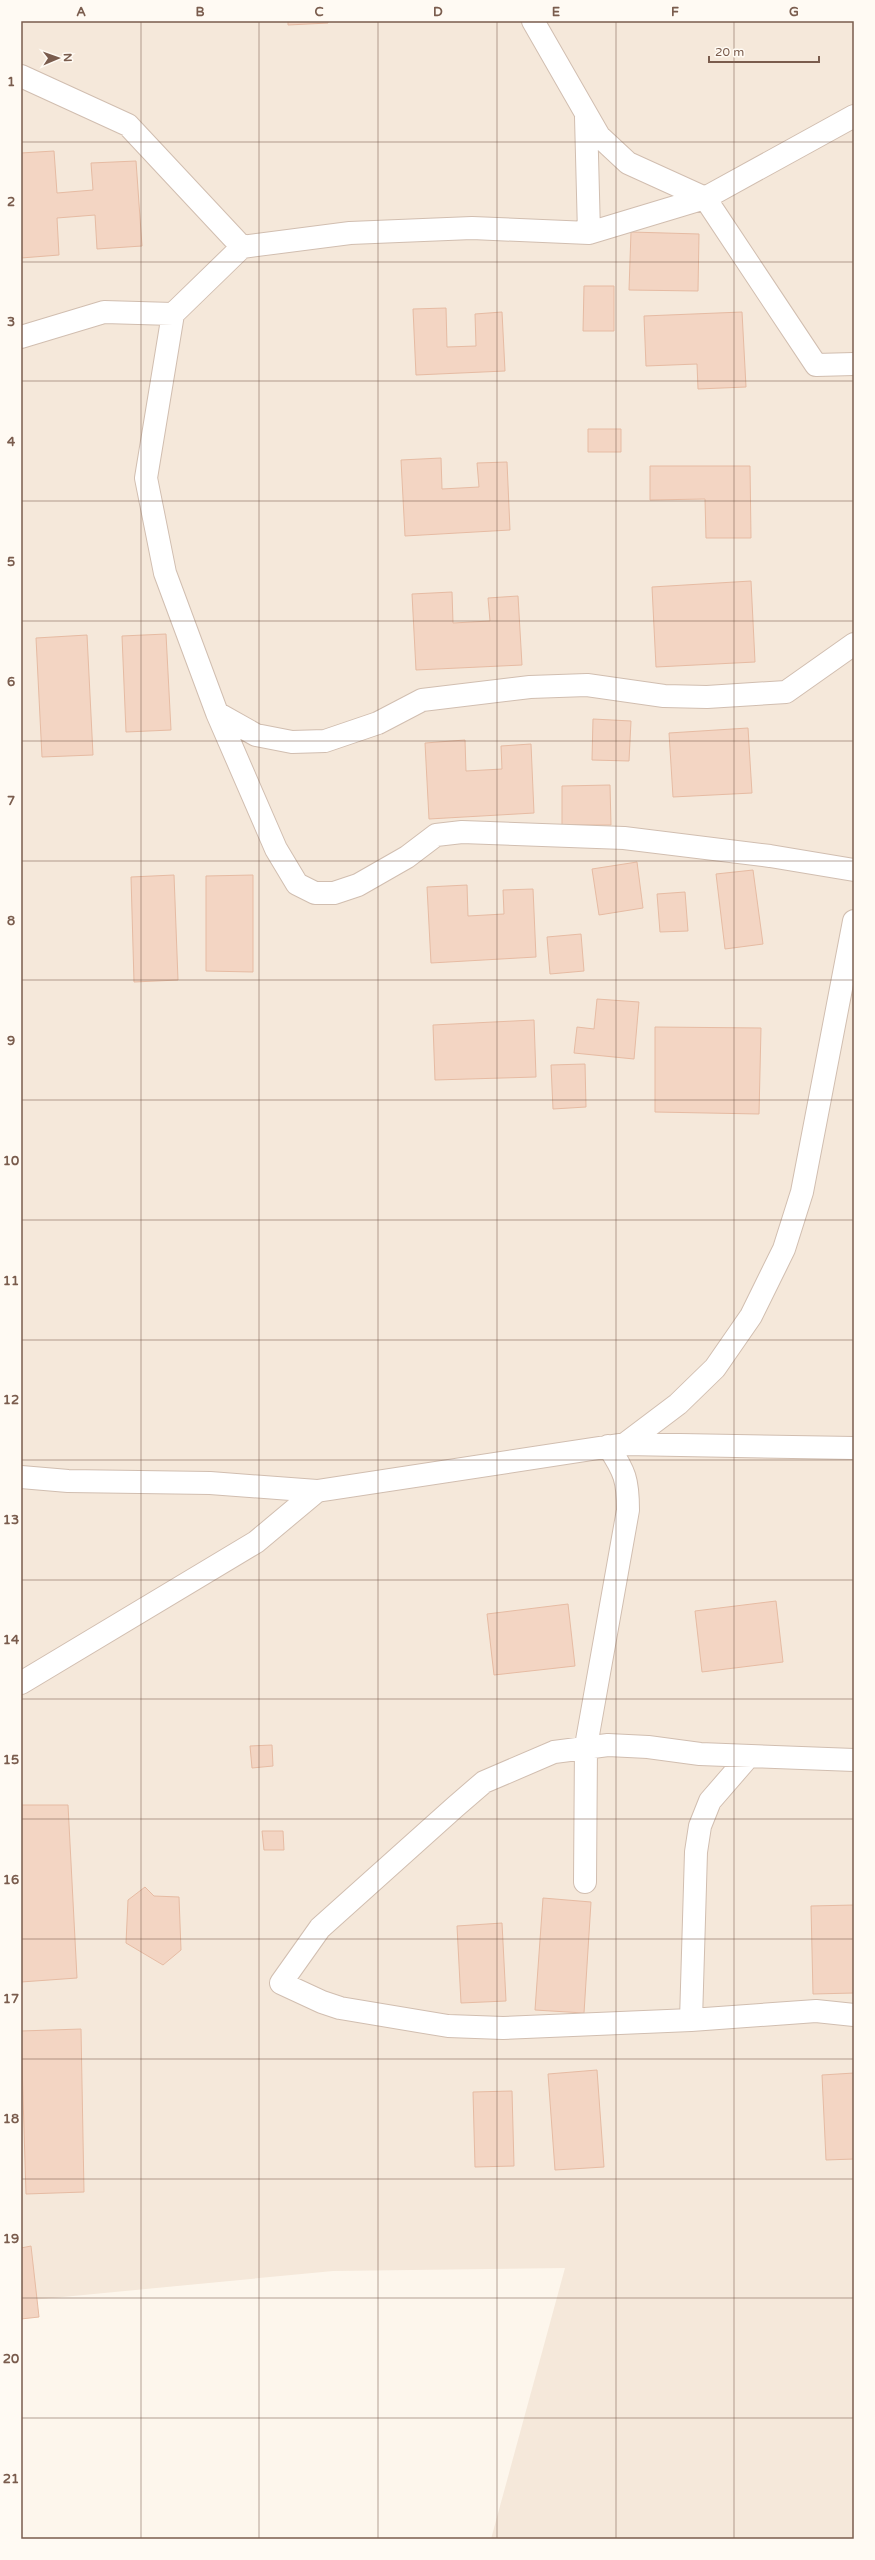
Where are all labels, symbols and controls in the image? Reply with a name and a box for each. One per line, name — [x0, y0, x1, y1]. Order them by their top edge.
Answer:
text: A — [76, 4, 86, 20]
text: B — [195, 4, 205, 20]
text: C — [314, 4, 324, 20]
text: D — [433, 4, 443, 20]
text: E — [552, 4, 560, 20]
text: F — [671, 4, 679, 20]
text: G — [789, 4, 799, 20]
north arrow — [38, 38, 78, 78]
scale bar — [709, 38, 819, 64]
text: 20 m — [715, 45, 744, 59]
text: N — [61, 53, 74, 62]
text: 1 — [7, 74, 15, 90]
text: 2 — [7, 194, 15, 210]
text: 3 — [7, 314, 15, 330]
text: 4 — [7, 434, 16, 450]
text: 5 — [7, 554, 15, 570]
text: 6 — [7, 674, 15, 690]
text: 7 — [7, 793, 15, 809]
text: 8 — [7, 913, 15, 929]
text: 9 — [7, 1033, 15, 1049]
text: 10 — [3, 1153, 19, 1169]
text: 11 — [3, 1273, 19, 1289]
text: 12 — [3, 1392, 19, 1408]
text: 13 — [3, 1512, 19, 1528]
text: 14 — [3, 1632, 20, 1648]
text: 15 — [3, 1752, 19, 1768]
text: 16 — [3, 1872, 19, 1888]
text: 17 — [3, 1991, 19, 2007]
text: 18 — [3, 2111, 19, 2127]
text: 19 — [3, 2231, 19, 2247]
text: 20 — [3, 2351, 19, 2367]
text: 21 — [3, 2471, 19, 2487]

